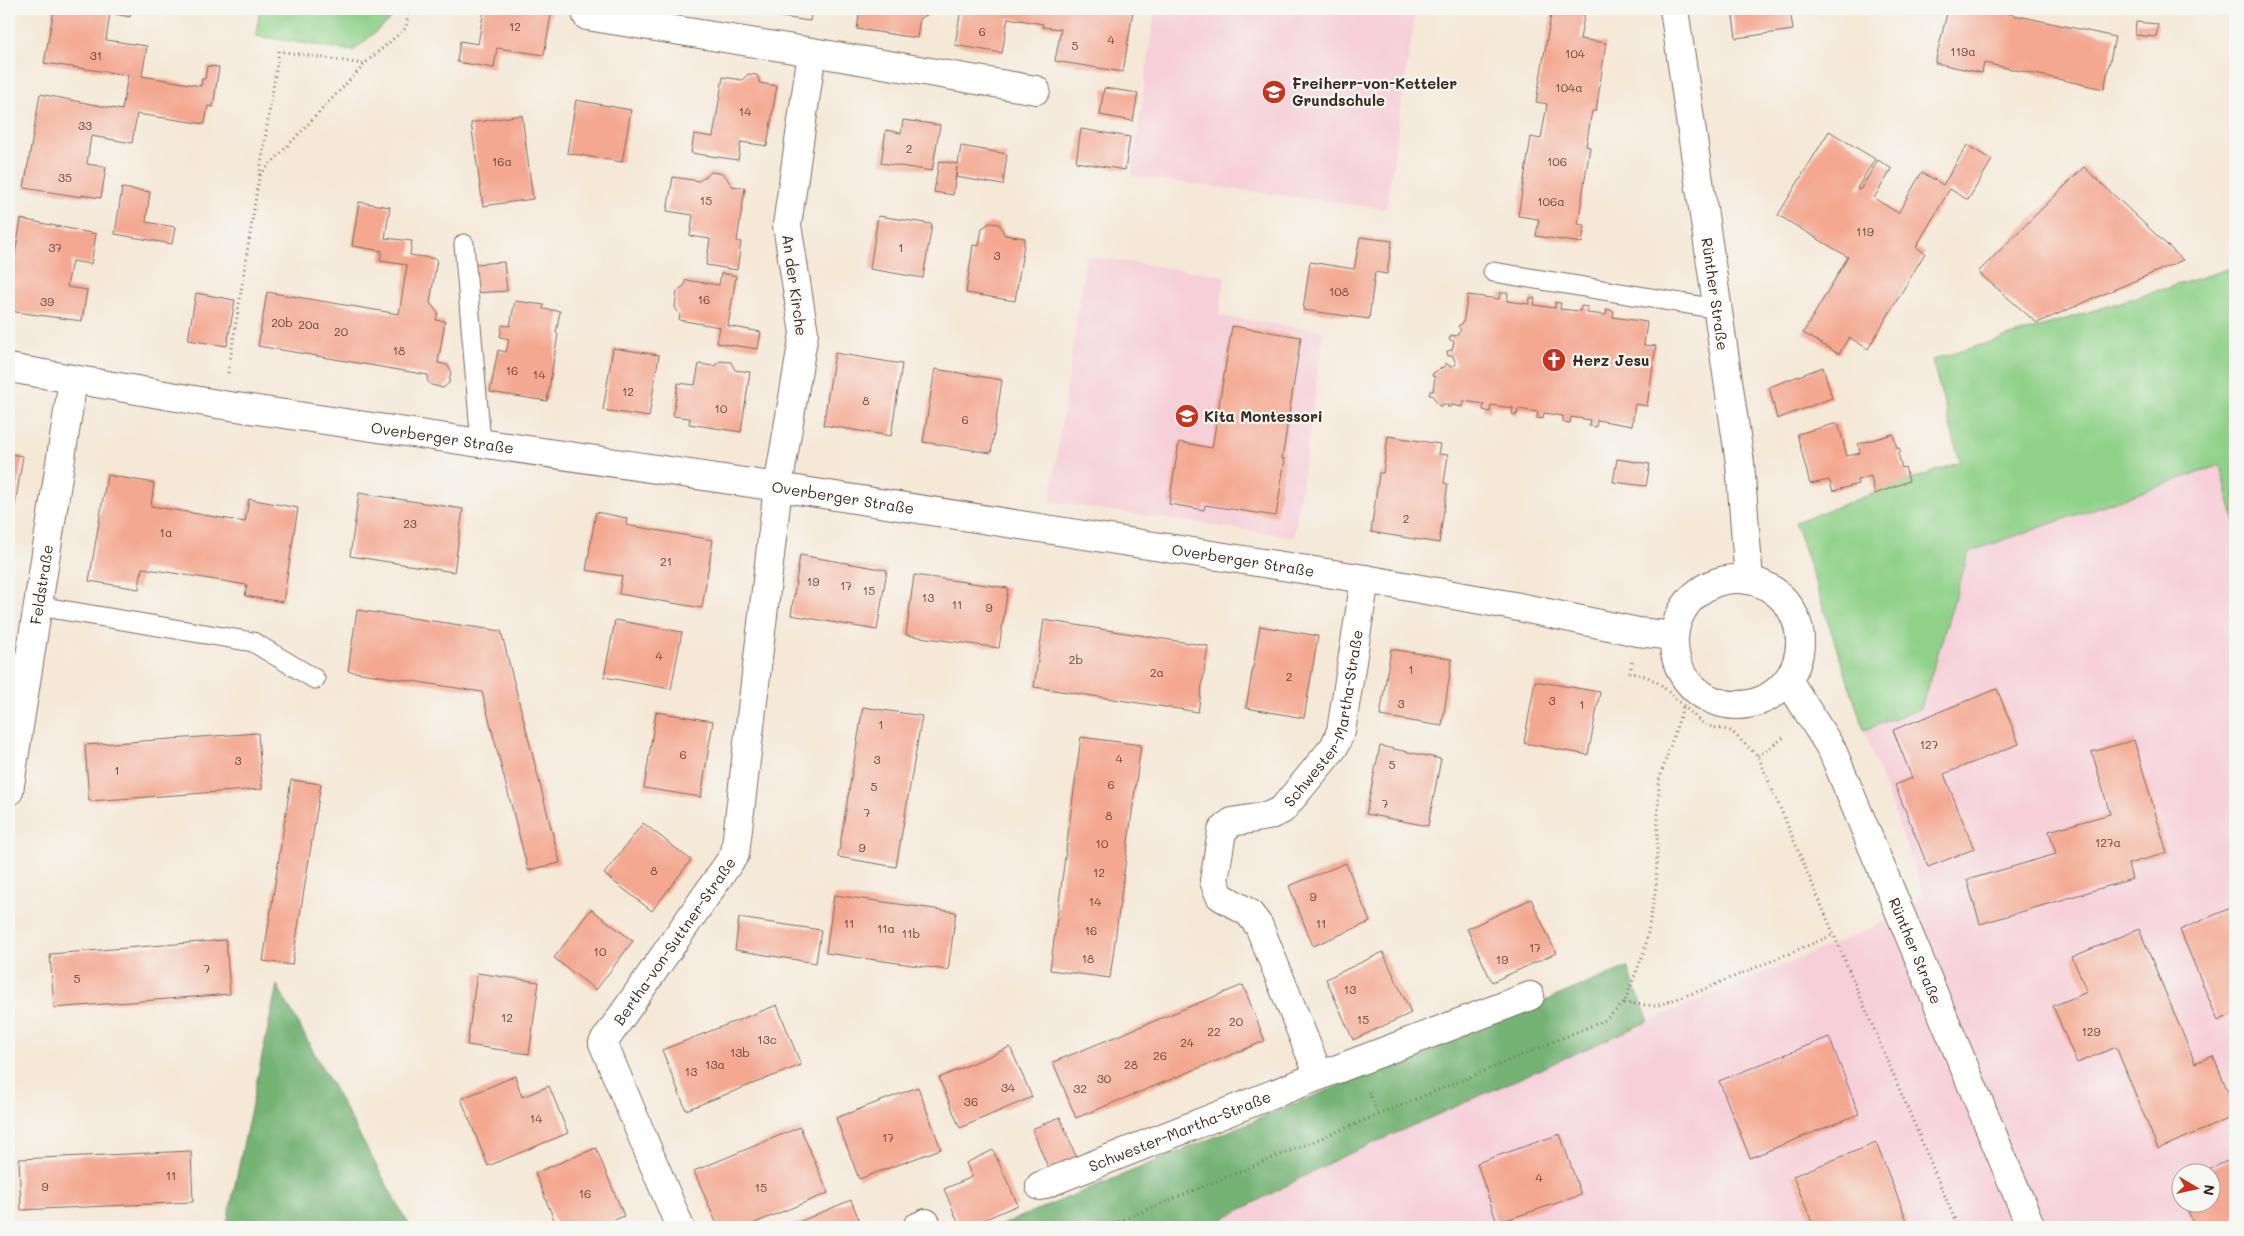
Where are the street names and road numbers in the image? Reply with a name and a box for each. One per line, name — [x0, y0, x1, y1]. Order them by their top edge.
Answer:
street label: An der Kirche — [778, 233, 812, 337]
street label: Rünther Straße — [1697, 236, 1734, 352]
street label: Overberger Straße — [370, 417, 515, 458]
street label: Overberger Straße — [770, 476, 916, 518]
street label: Overberger Straße — [1170, 539, 1316, 581]
street label: Feldstraße — [25, 543, 57, 626]
street label: Schwester-Martha-Straße — [1279, 628, 1367, 811]
street label: Bertha-von-Suttner-Straße — [609, 853, 740, 1029]
street label: Rünther Straße — [1885, 894, 1947, 1007]
street label: Schwester-Martha-Straße — [1086, 1086, 1274, 1176]

